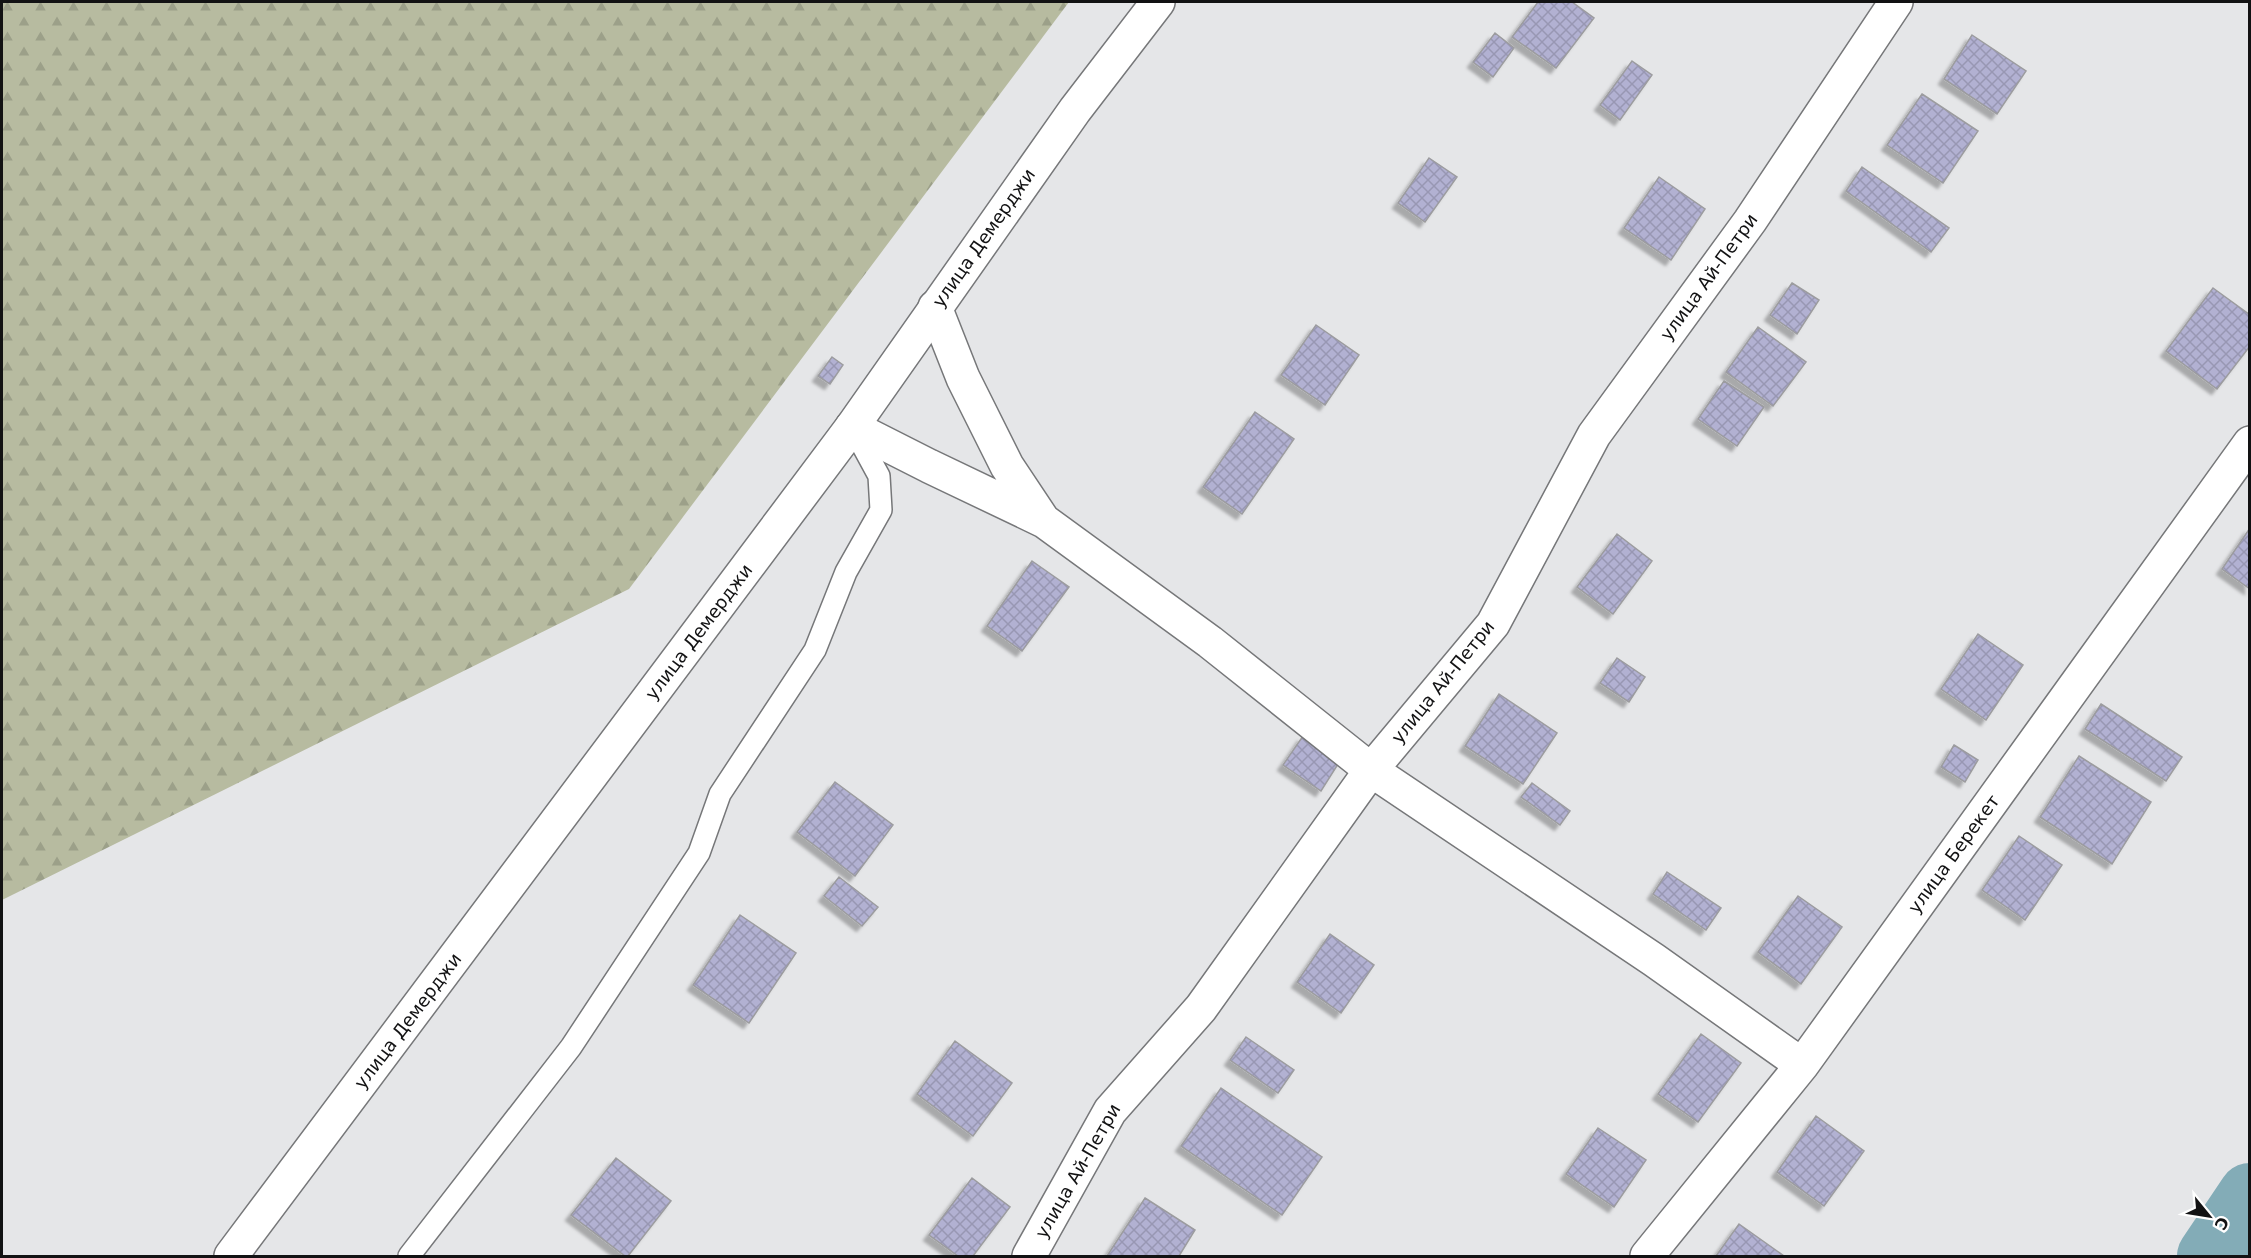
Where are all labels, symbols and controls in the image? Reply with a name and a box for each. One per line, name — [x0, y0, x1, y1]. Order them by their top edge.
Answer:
street label: улица Демерджи — [928, 164, 1039, 311]
street label: улица Ай-Петри — [1656, 209, 1762, 344]
street label: улица Демерджи — [641, 560, 756, 704]
street label: улица Ай-Петри — [1387, 616, 1498, 747]
street label: улица Берекет — [1904, 790, 2004, 917]
street label: улица Демерджи — [350, 949, 465, 1093]
street label: улица Ай-Петри — [1031, 1100, 1125, 1242]
north arrow — [2179, 1186, 2239, 1246]
text: С — [2210, 1213, 2233, 1233]

